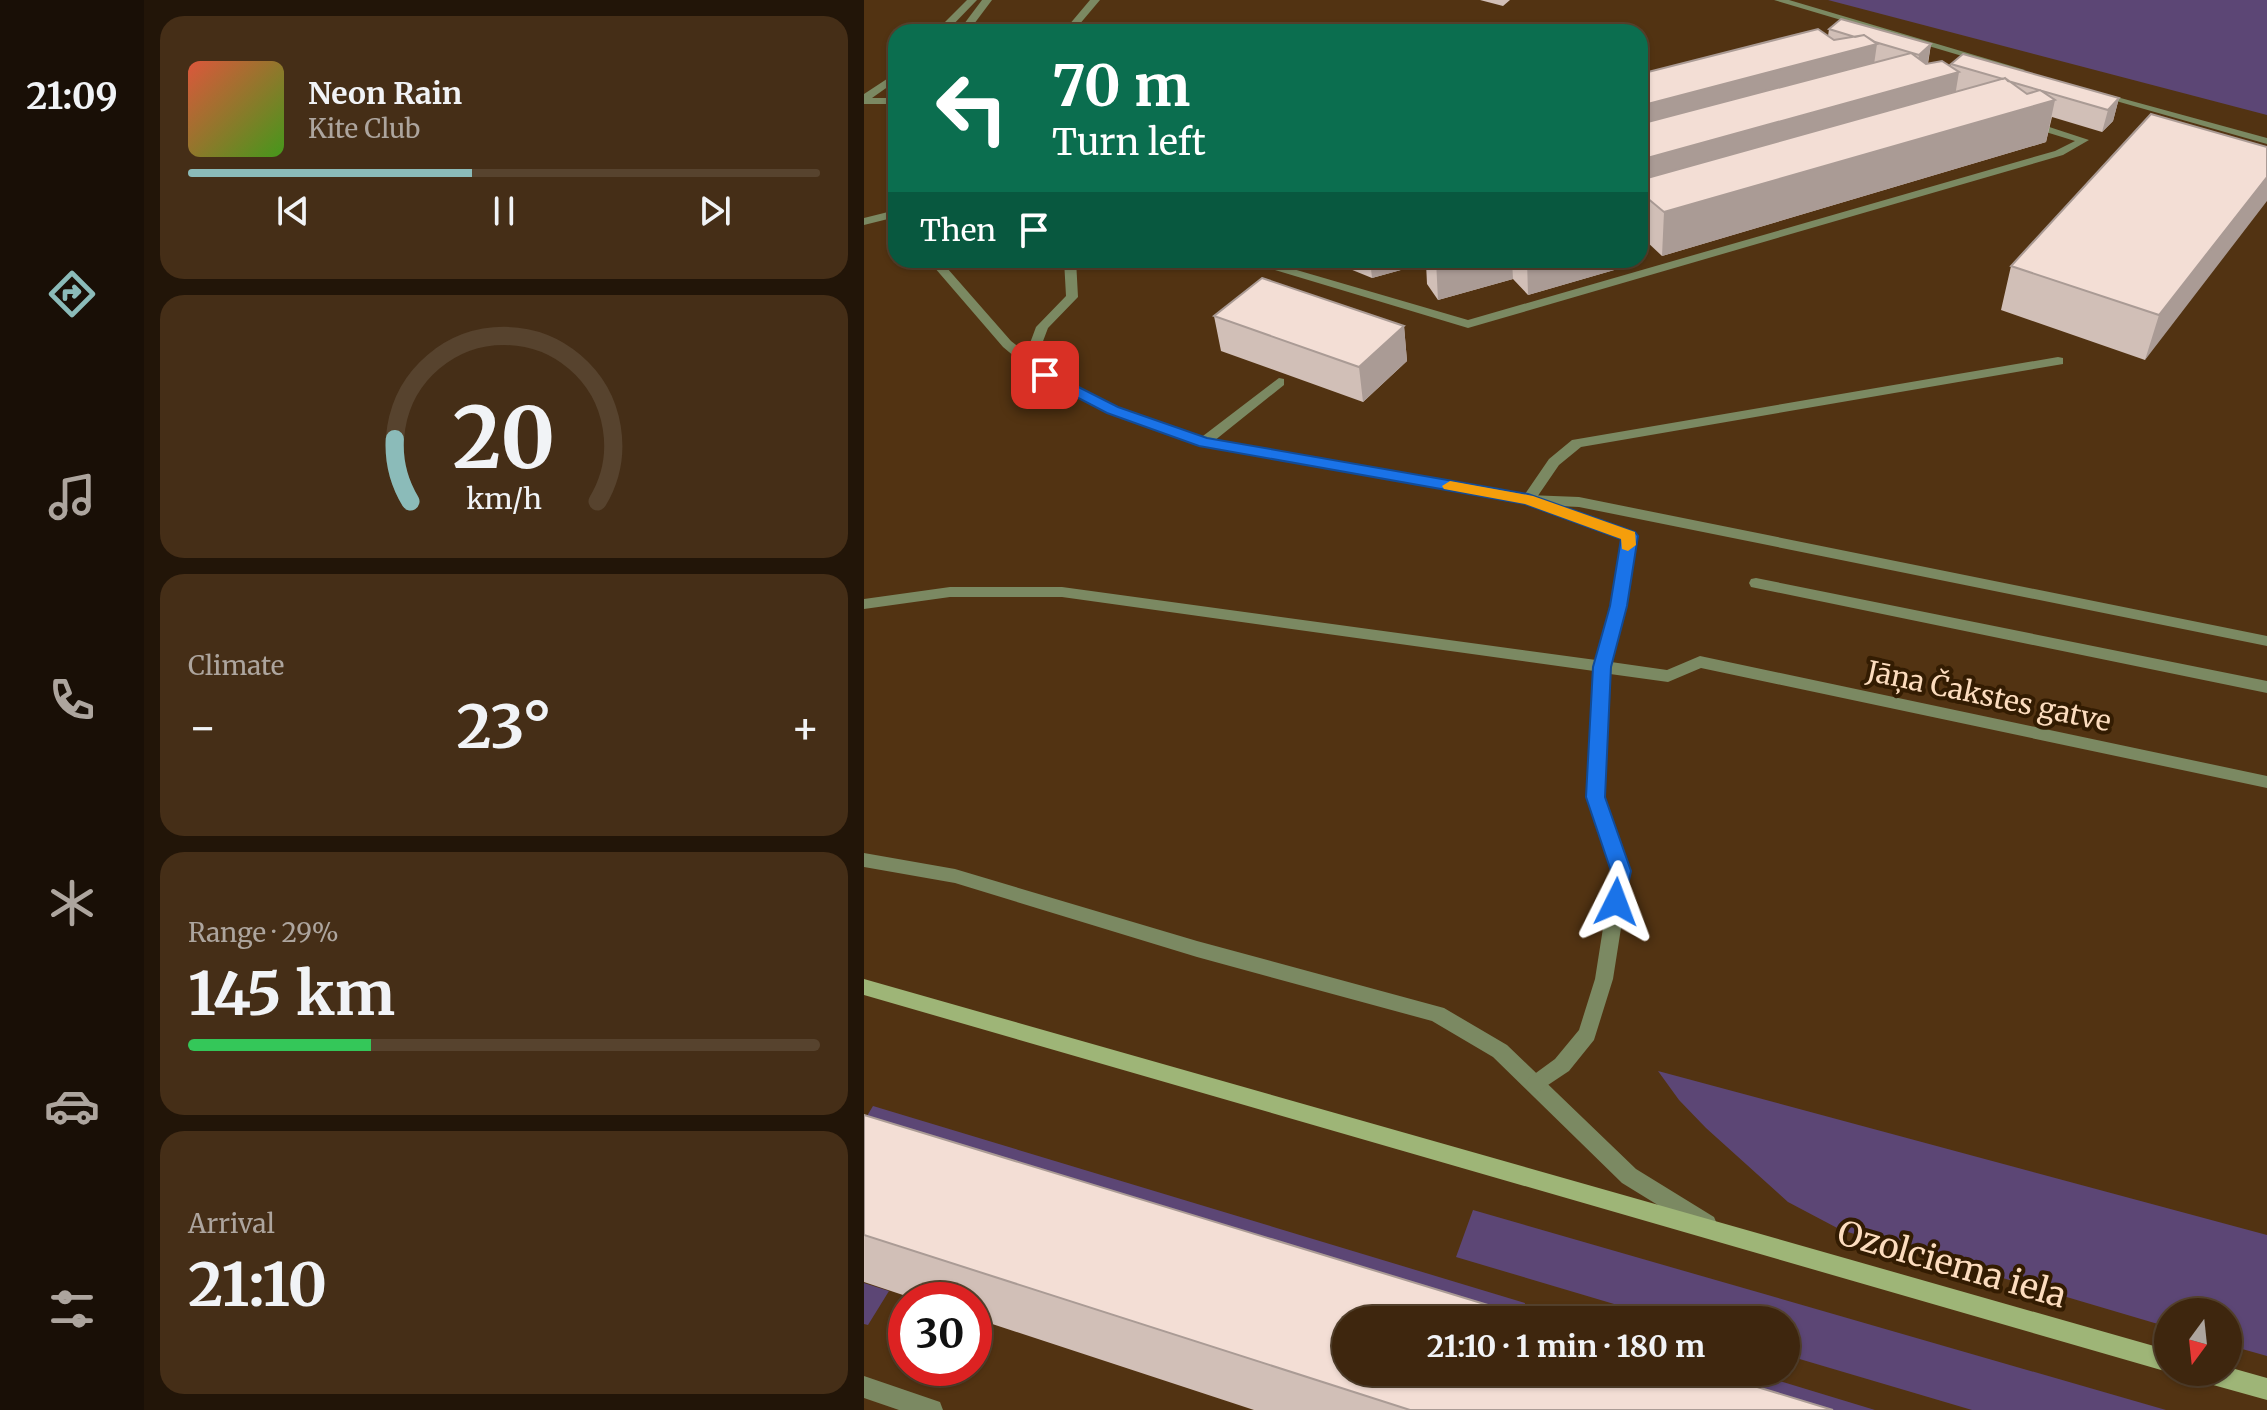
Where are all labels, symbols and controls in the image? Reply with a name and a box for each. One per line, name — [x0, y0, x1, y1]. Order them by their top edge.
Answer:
text: 70 m — [1052, 51, 1190, 121]
icon: left — [920, 56, 1024, 160]
text: 21:09 — [26, 74, 118, 119]
text: Neon Rain — [308, 74, 462, 112]
text: Kite Club — [308, 112, 420, 145]
text: Turn left — [1052, 120, 1206, 165]
icon: previous — [271, 189, 315, 233]
icon: pause — [482, 189, 526, 233]
icon: next — [693, 189, 737, 233]
icon: arrive — [1012, 208, 1056, 252]
text: Then — [920, 211, 996, 249]
icon: directions — [44, 266, 100, 322]
pin — [1011, 341, 1079, 409]
icon: arrive — [1023, 353, 1067, 397]
text: 20 — [453, 386, 555, 491]
icon: music — [44, 469, 100, 525]
text: km/h — [466, 481, 542, 517]
text: Climate — [188, 649, 284, 682]
street label: Jāņa Čakstes gatve — [1863, 652, 2114, 739]
icon: phone — [44, 672, 100, 728]
text: 23° — [456, 689, 552, 764]
text: − — [188, 700, 217, 755]
text: + — [791, 700, 820, 755]
position arrow — [1574, 860, 1658, 944]
icon: climate — [44, 875, 100, 931]
text: Range · 29% — [188, 916, 339, 949]
text: 145 km — [188, 956, 395, 1031]
icon: car — [44, 1078, 100, 1134]
text: Arrival — [188, 1207, 275, 1240]
street label: Ozolciema iela — [1833, 1211, 2071, 1317]
text: 21:10 — [188, 1247, 327, 1322]
icon: filters — [44, 1281, 100, 1337]
speed limit sign: 30 — [888, 1282, 992, 1386]
north arrow — [2154, 1298, 2242, 1386]
map controls — [2154, 1298, 2242, 1386]
text: 21:10 · 1 min · 180 m — [1427, 1327, 1705, 1365]

